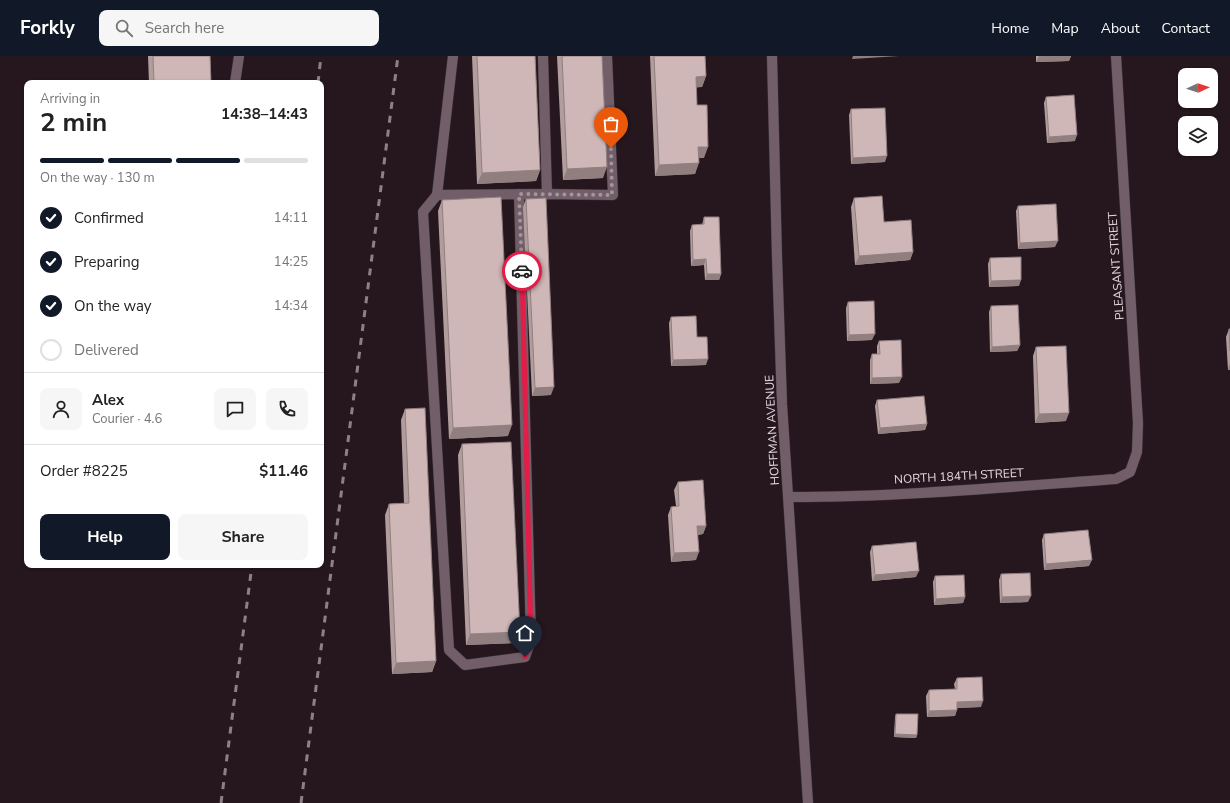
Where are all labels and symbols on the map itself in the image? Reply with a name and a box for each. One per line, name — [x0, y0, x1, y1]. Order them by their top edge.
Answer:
north arrow — [1178, 68, 1218, 108]
pin — [594, 107, 628, 148]
street label: PLEASANT STREET — [1104, 211, 1128, 321]
courier — [502, 251, 542, 291]
street label: HOFFMAN AVENUE — [761, 374, 783, 486]
street label: NORTH 184TH STREET — [894, 465, 1025, 487]
pin — [508, 616, 542, 657]

